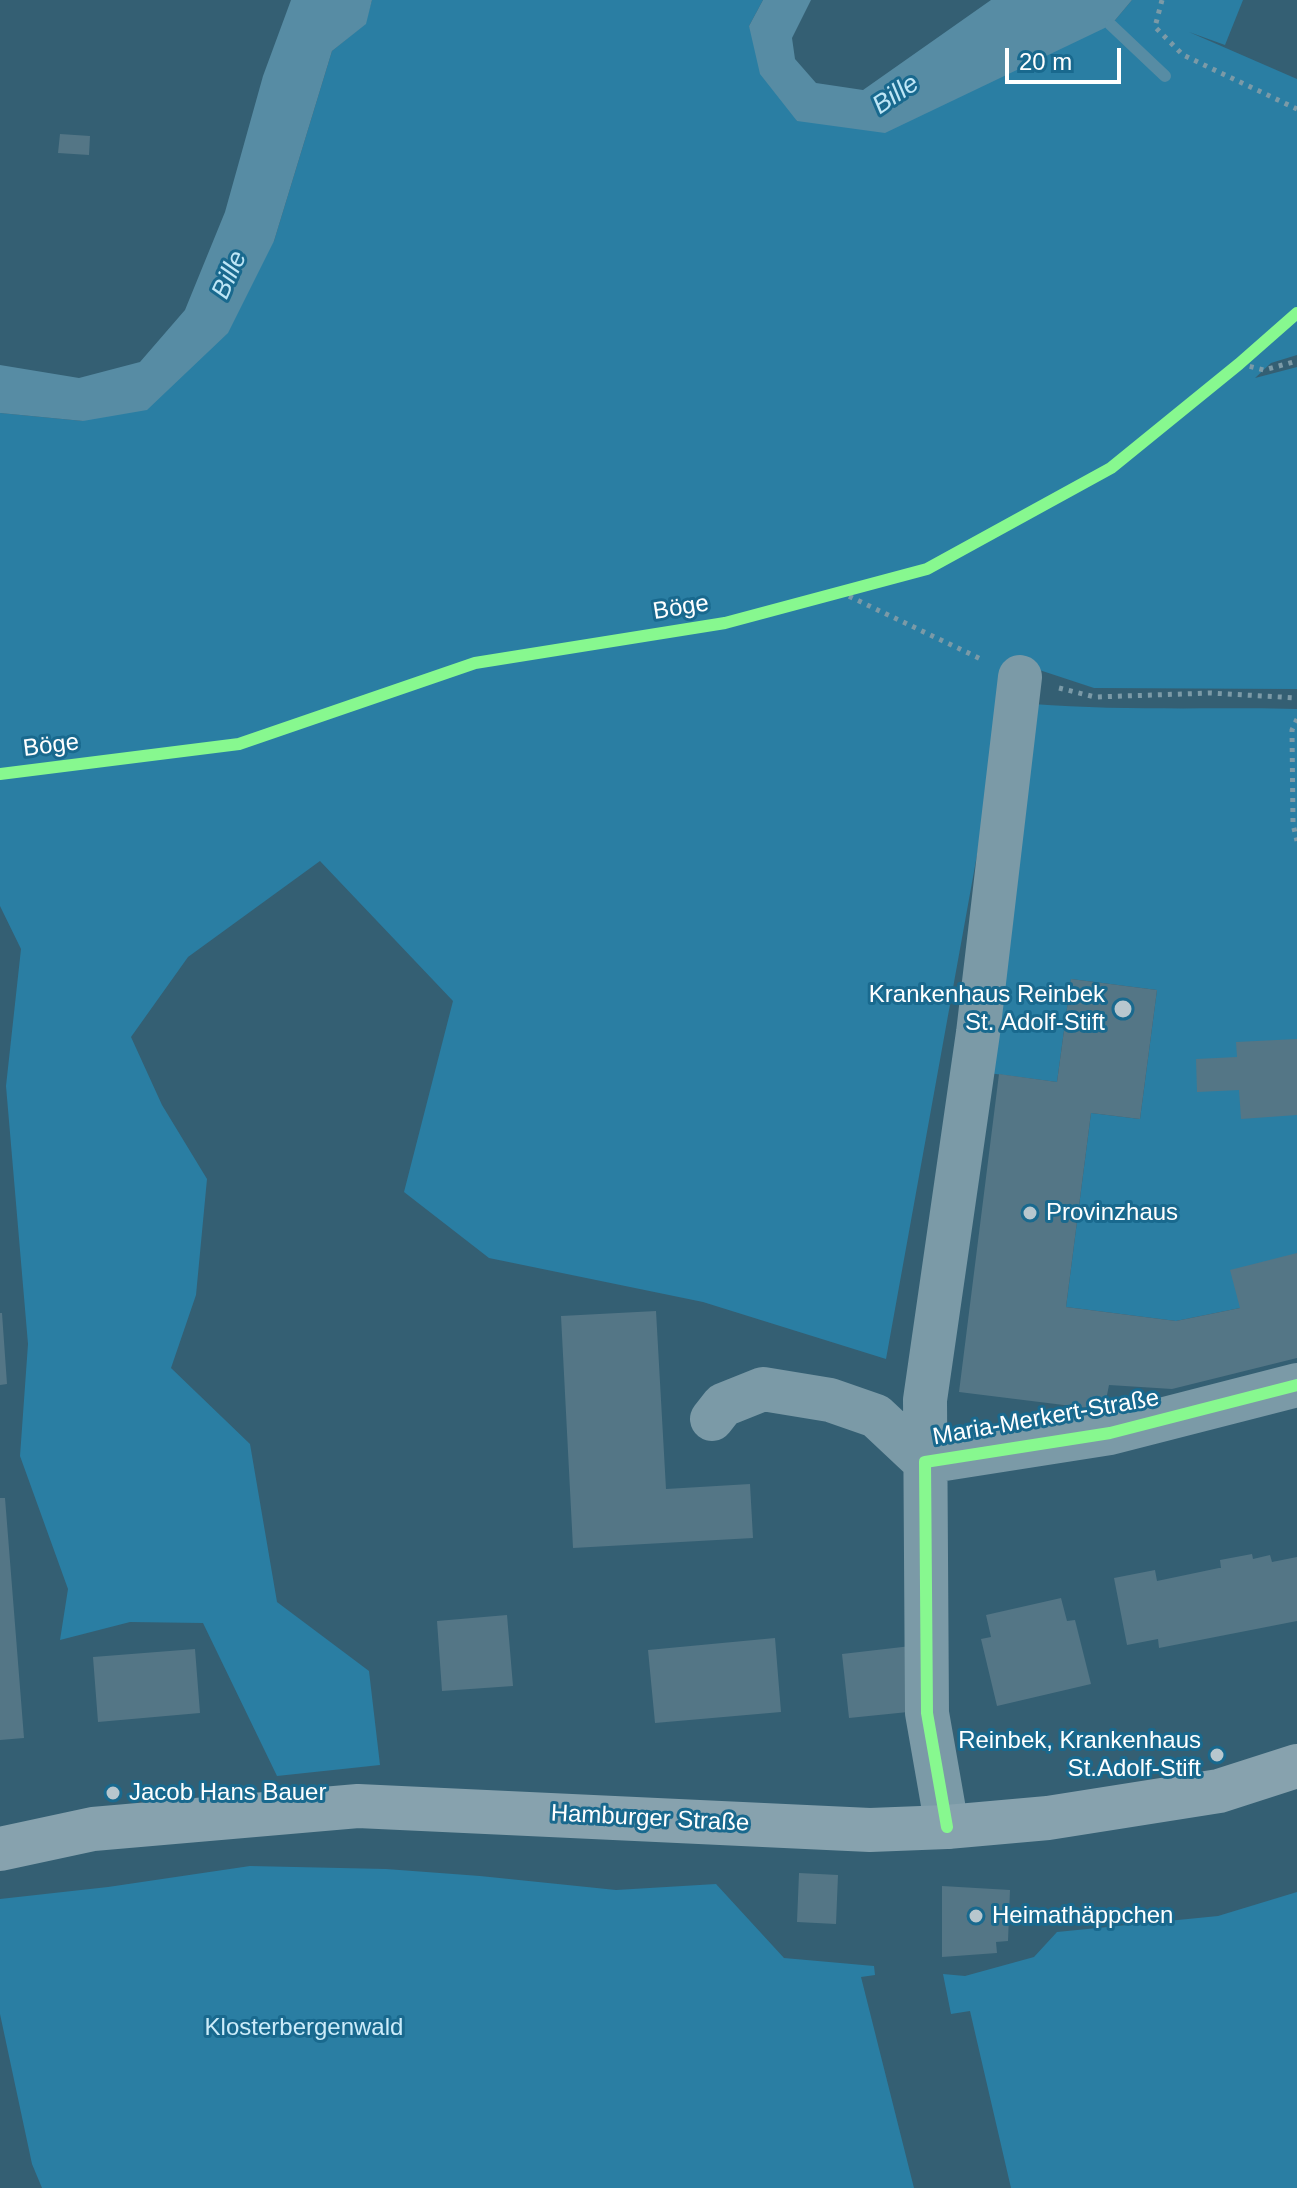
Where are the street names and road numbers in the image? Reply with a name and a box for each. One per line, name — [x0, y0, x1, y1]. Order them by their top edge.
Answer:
street label: Böge — [651, 589, 711, 627]
street label: Böge — [21, 728, 81, 764]
street label: Maria-Merkert-Straße — [931, 1384, 1161, 1452]
street label: Hamburger Straße — [550, 1799, 750, 1839]

